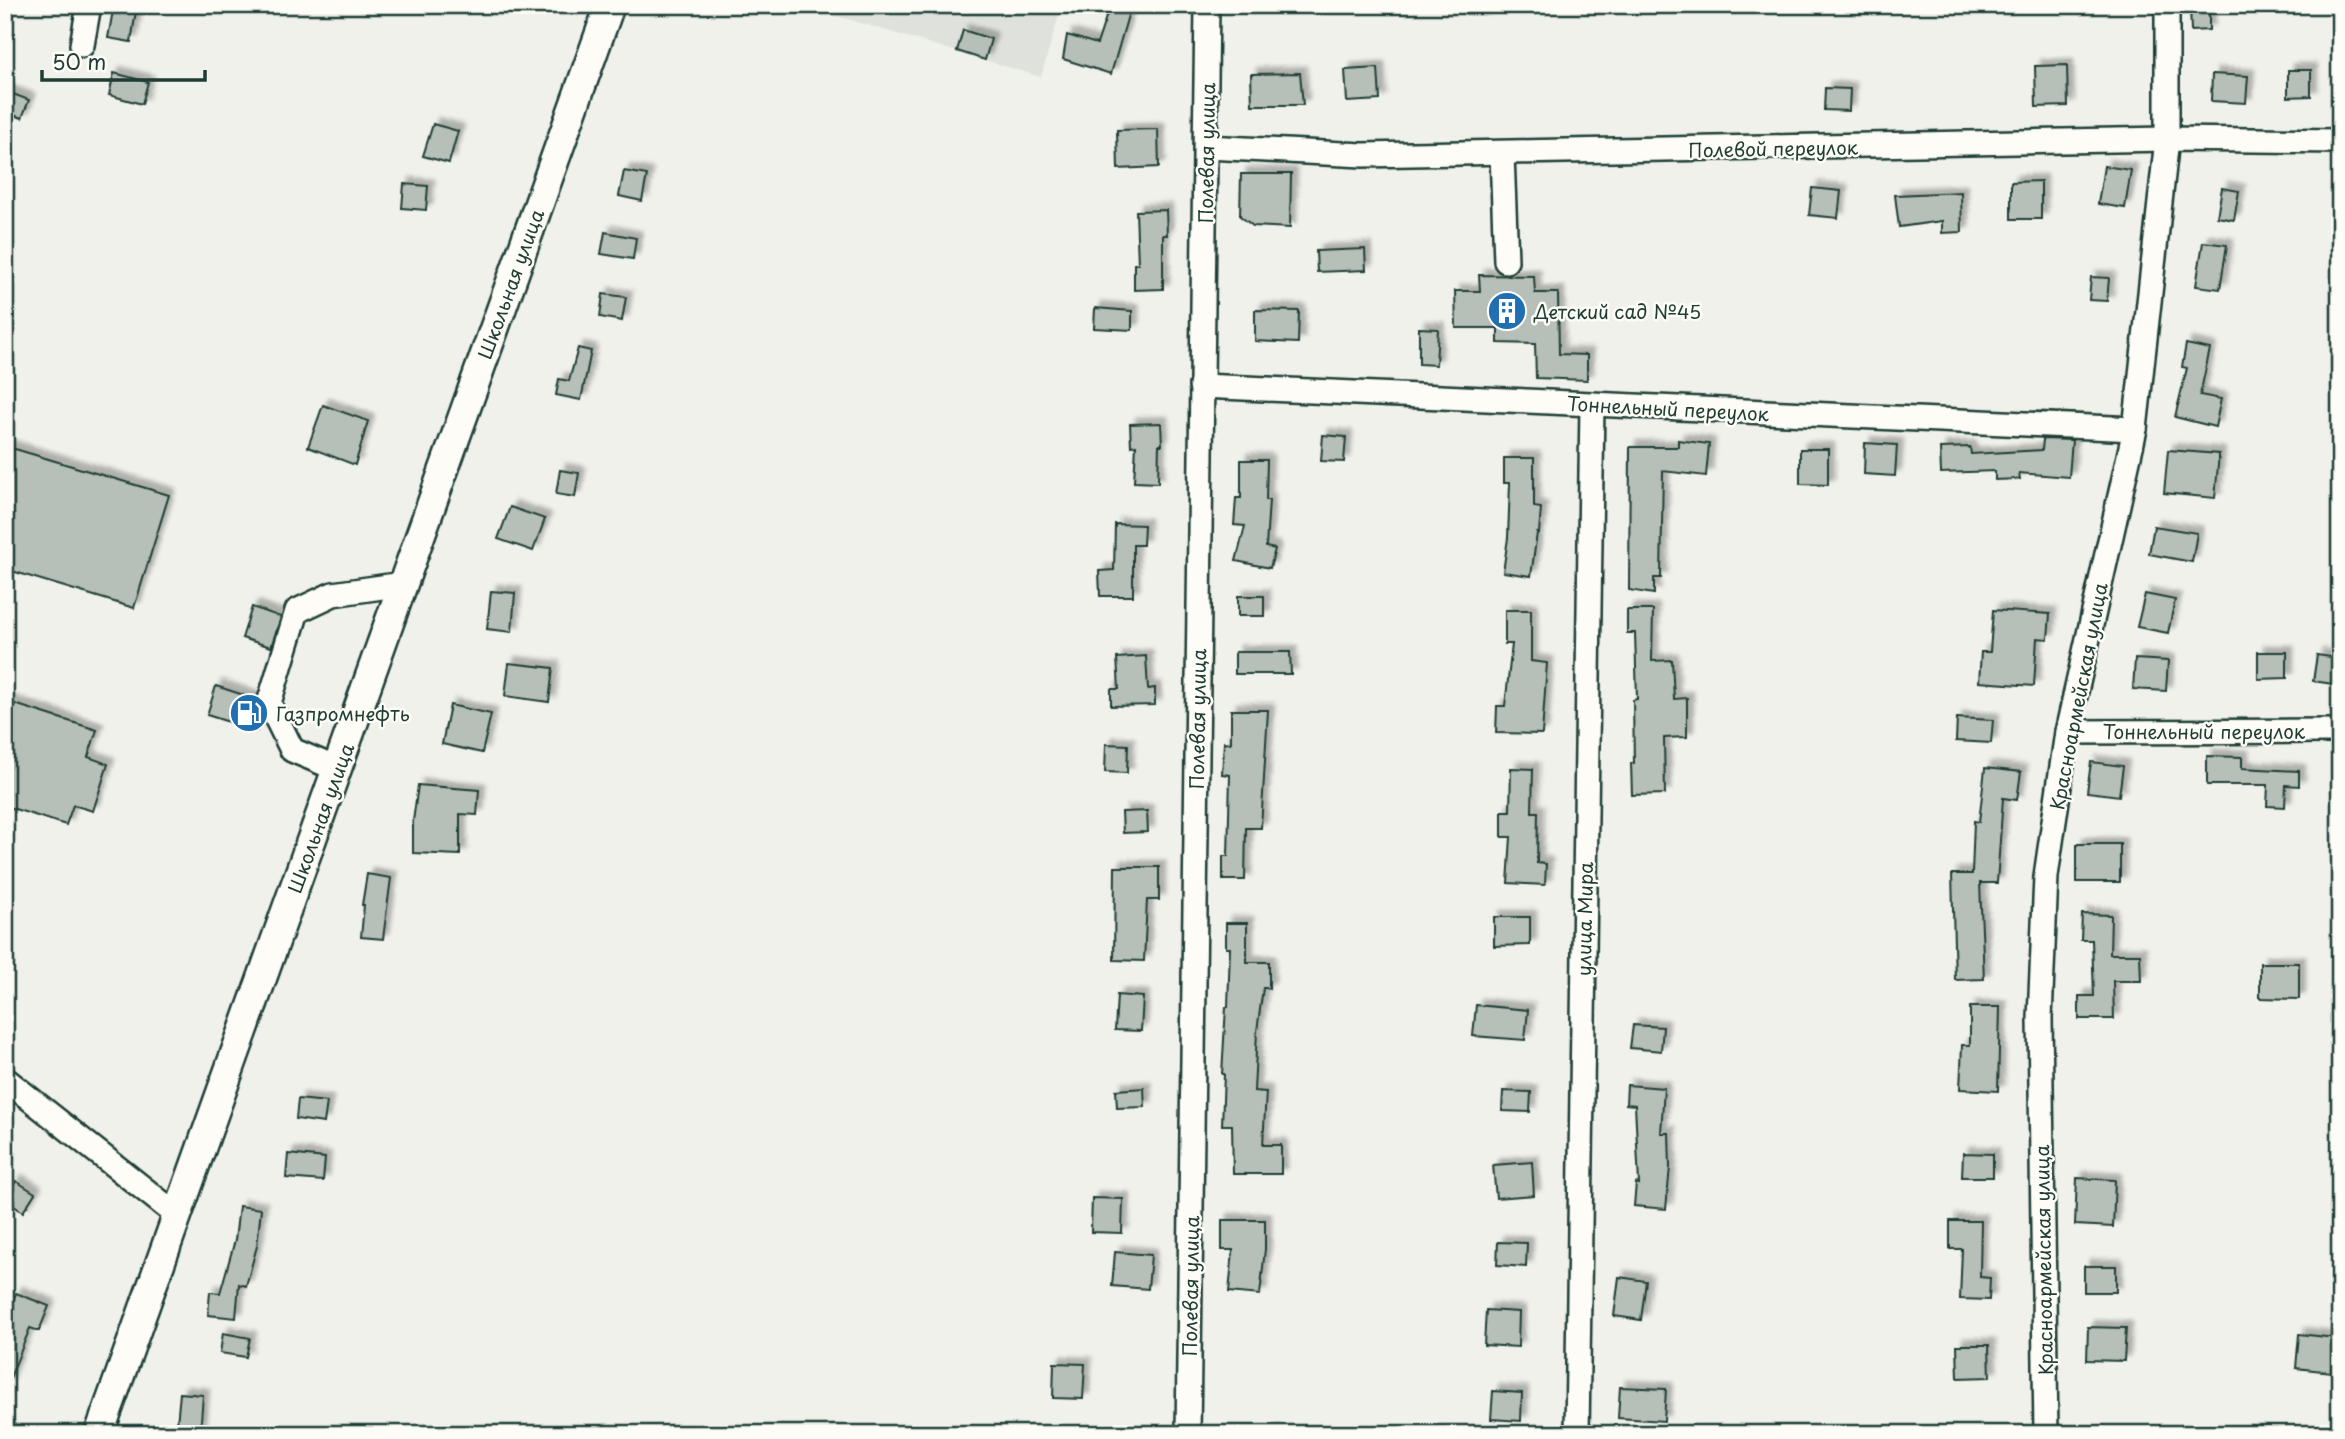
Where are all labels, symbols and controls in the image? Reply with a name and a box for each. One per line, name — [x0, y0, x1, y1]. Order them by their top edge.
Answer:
scale bar — [42, 38, 205, 82]
text: 50 m — [52, 45, 106, 77]
street label: Полевая улица — [1191, 82, 1221, 224]
street label: Полевой переулок — [1688, 133, 1859, 163]
street label: Школьная улица — [470, 205, 550, 363]
building icon: Детский сад №45 — [1486, 290, 1528, 332]
place label: Детский сад №45 — [1533, 297, 1701, 325]
street label: Тоннельный переулок — [1566, 389, 1770, 427]
street label: Красноармейская улица — [2042, 580, 2114, 812]
street label: Полевая улица — [1182, 648, 1212, 790]
fuel station icon: Газпромнефть — [228, 692, 270, 734]
place label: Газпромнефть — [276, 699, 410, 727]
street label: Тоннельный переулок — [2103, 717, 2306, 745]
street label: Школьная улица — [280, 739, 360, 897]
street label: улица Мира — [1569, 862, 1599, 976]
street label: Красноармейская улица — [2027, 1144, 2059, 1376]
street label: Полевая улица — [1175, 1215, 1205, 1357]

